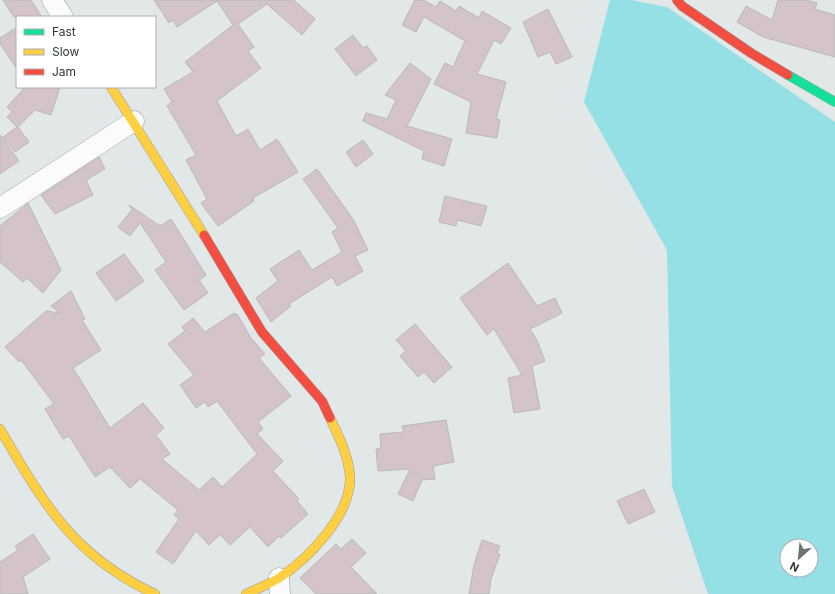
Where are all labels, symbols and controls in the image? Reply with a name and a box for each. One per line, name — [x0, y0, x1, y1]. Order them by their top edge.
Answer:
legend — [16, 16, 156, 88]
text: Fast — [52, 24, 76, 39]
text: Slow — [52, 44, 80, 59]
text: Jam — [52, 64, 76, 79]
north arrow — [779, 538, 819, 578]
text: N — [788, 559, 801, 575]

